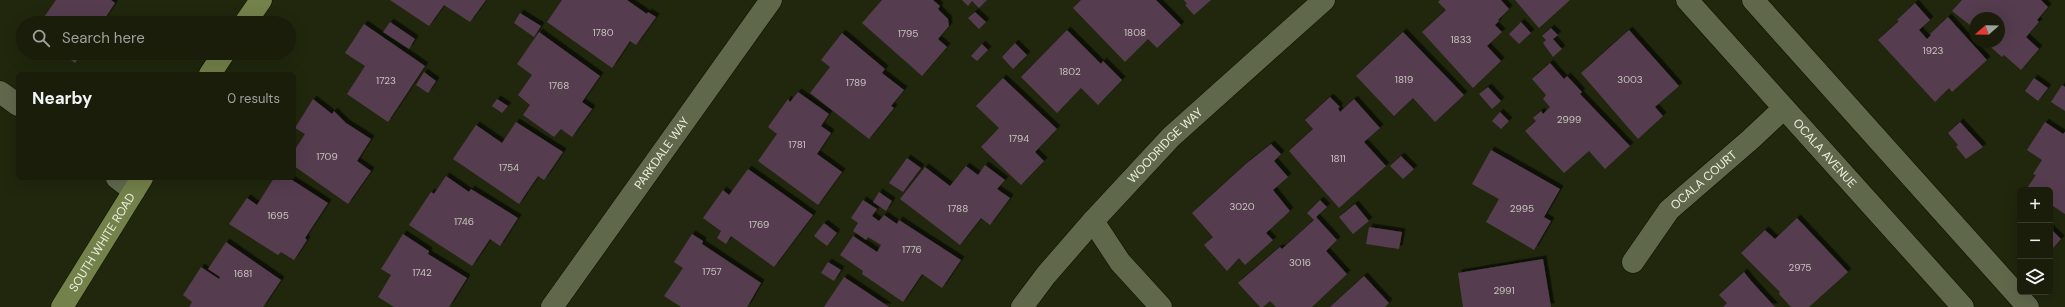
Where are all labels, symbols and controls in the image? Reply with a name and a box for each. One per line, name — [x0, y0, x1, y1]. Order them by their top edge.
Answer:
north arrow — [1969, 12, 2005, 48]
search box — [16, 16, 296, 60]
house number: 1780 — [592, 26, 614, 39]
house number: 1808 — [1124, 26, 1146, 39]
icon: search — [30, 27, 52, 49]
house number: 1795 — [898, 27, 918, 40]
text: Search here — [62, 28, 145, 48]
house number: 1833 — [1450, 33, 1472, 46]
house number: 1923 — [1923, 44, 1944, 57]
house number: 1802 — [1059, 65, 1081, 78]
house number: 1819 — [1395, 73, 1413, 86]
house number: 3003 — [1617, 73, 1643, 86]
house number: 1723 — [376, 74, 396, 87]
house number: 1789 — [846, 76, 866, 89]
house number: 1768 — [549, 79, 569, 92]
text: Nearby — [32, 87, 92, 109]
text: 0 results — [227, 90, 280, 107]
street label: WOODRIDGE WAY — [1124, 104, 1206, 187]
house number: 2999 — [1557, 113, 1581, 126]
street label: PARKDALE WAY — [631, 114, 693, 192]
street label: OCALA AVENUE — [1789, 115, 1860, 191]
house number: 1794 — [1009, 132, 1029, 145]
house number: 1781 — [788, 138, 806, 151]
street label: OCALA COURT — [1667, 147, 1740, 213]
house number: 1709 — [316, 150, 338, 163]
house number: 1811 — [1330, 152, 1346, 165]
house number: 1754 — [499, 161, 519, 174]
map controls — [2017, 187, 2053, 295]
button: + — [2017, 187, 2053, 223]
street label: SOUTH WHITE ROAD — [65, 190, 139, 295]
house number: 3020 — [1229, 200, 1255, 213]
house number: 1788 — [948, 202, 968, 215]
house number: 2995 — [1510, 202, 1534, 215]
house number: 1695 — [267, 209, 289, 222]
house number: 1746 — [454, 215, 474, 228]
house number: 1769 — [749, 218, 769, 231]
button: − — [2017, 223, 2053, 259]
house number: 1776 — [902, 243, 922, 256]
house number: 3016 — [1289, 256, 1311, 269]
button: layers — [2017, 259, 2053, 295]
house number: 2975 — [1789, 261, 1811, 274]
house number: 1757 — [702, 265, 722, 278]
house number: 1742 — [412, 266, 432, 279]
house number: 1681 — [234, 267, 252, 280]
house number: 2991 — [1493, 284, 1515, 297]

